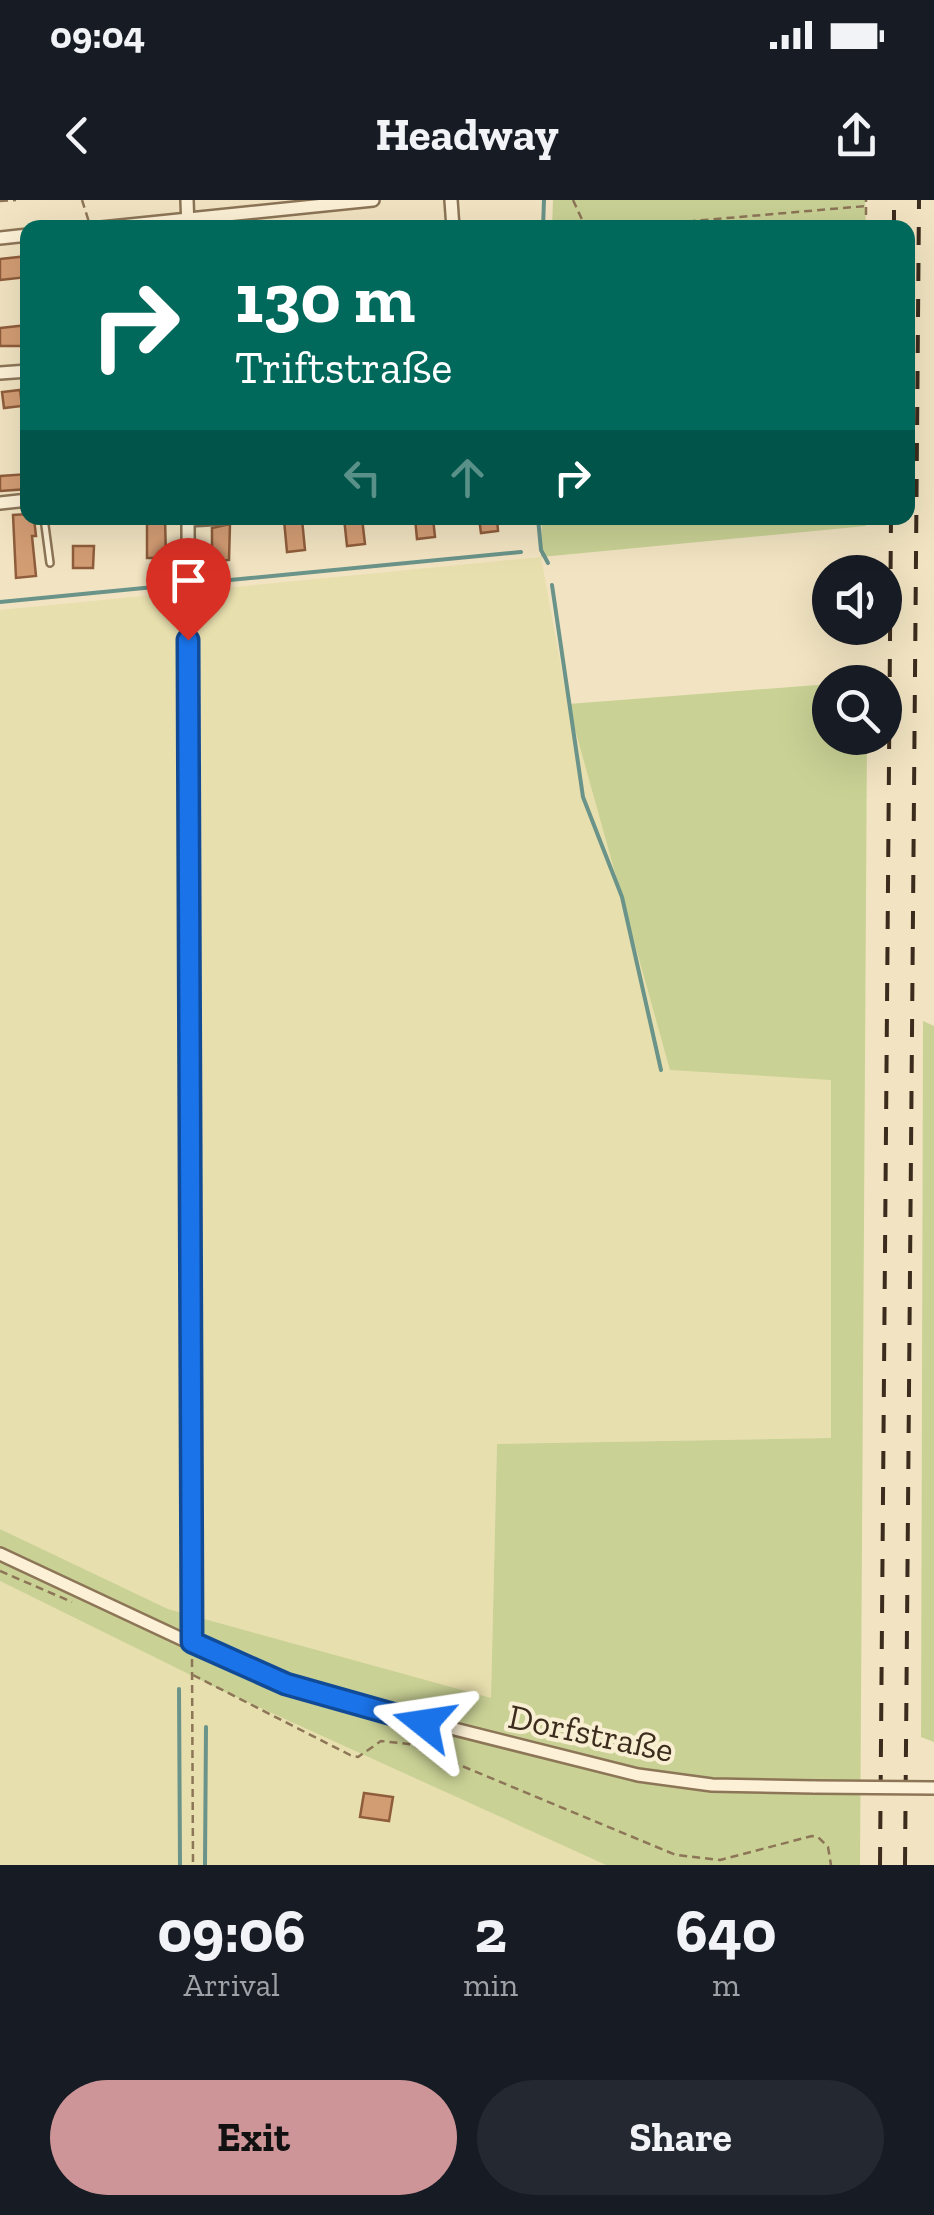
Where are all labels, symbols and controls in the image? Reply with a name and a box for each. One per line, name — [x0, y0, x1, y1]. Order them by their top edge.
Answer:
text: 09:04 — [50, 12, 145, 58]
icon: back — [50, 108, 105, 163]
text: Headway — [375, 108, 559, 162]
icon: share — [829, 108, 884, 163]
text: 130 m — [235, 256, 415, 340]
icon: right — [70, 260, 200, 390]
text: Triftstraße — [235, 341, 452, 395]
icon: left — [335, 450, 390, 505]
icon: ahead — [440, 450, 495, 505]
icon: right — [545, 450, 600, 505]
pin — [146, 538, 231, 641]
icon: arrive — [161, 553, 216, 608]
map controls — [812, 555, 902, 755]
button: sound — [812, 555, 902, 645]
button: search — [812, 665, 902, 755]
position arrow — [372, 1671, 476, 1775]
street label: Dorfstraße — [505, 1695, 677, 1771]
text: 09:06 — [157, 1895, 306, 1967]
text: 2 — [475, 1895, 507, 1967]
text: 640 — [676, 1895, 777, 1967]
text: Arrival — [183, 1966, 280, 2004]
text: min — [463, 1966, 518, 2004]
text: m — [712, 1966, 740, 2004]
button: Exit — [50, 2080, 457, 2195]
button: Share — [477, 2080, 884, 2195]

